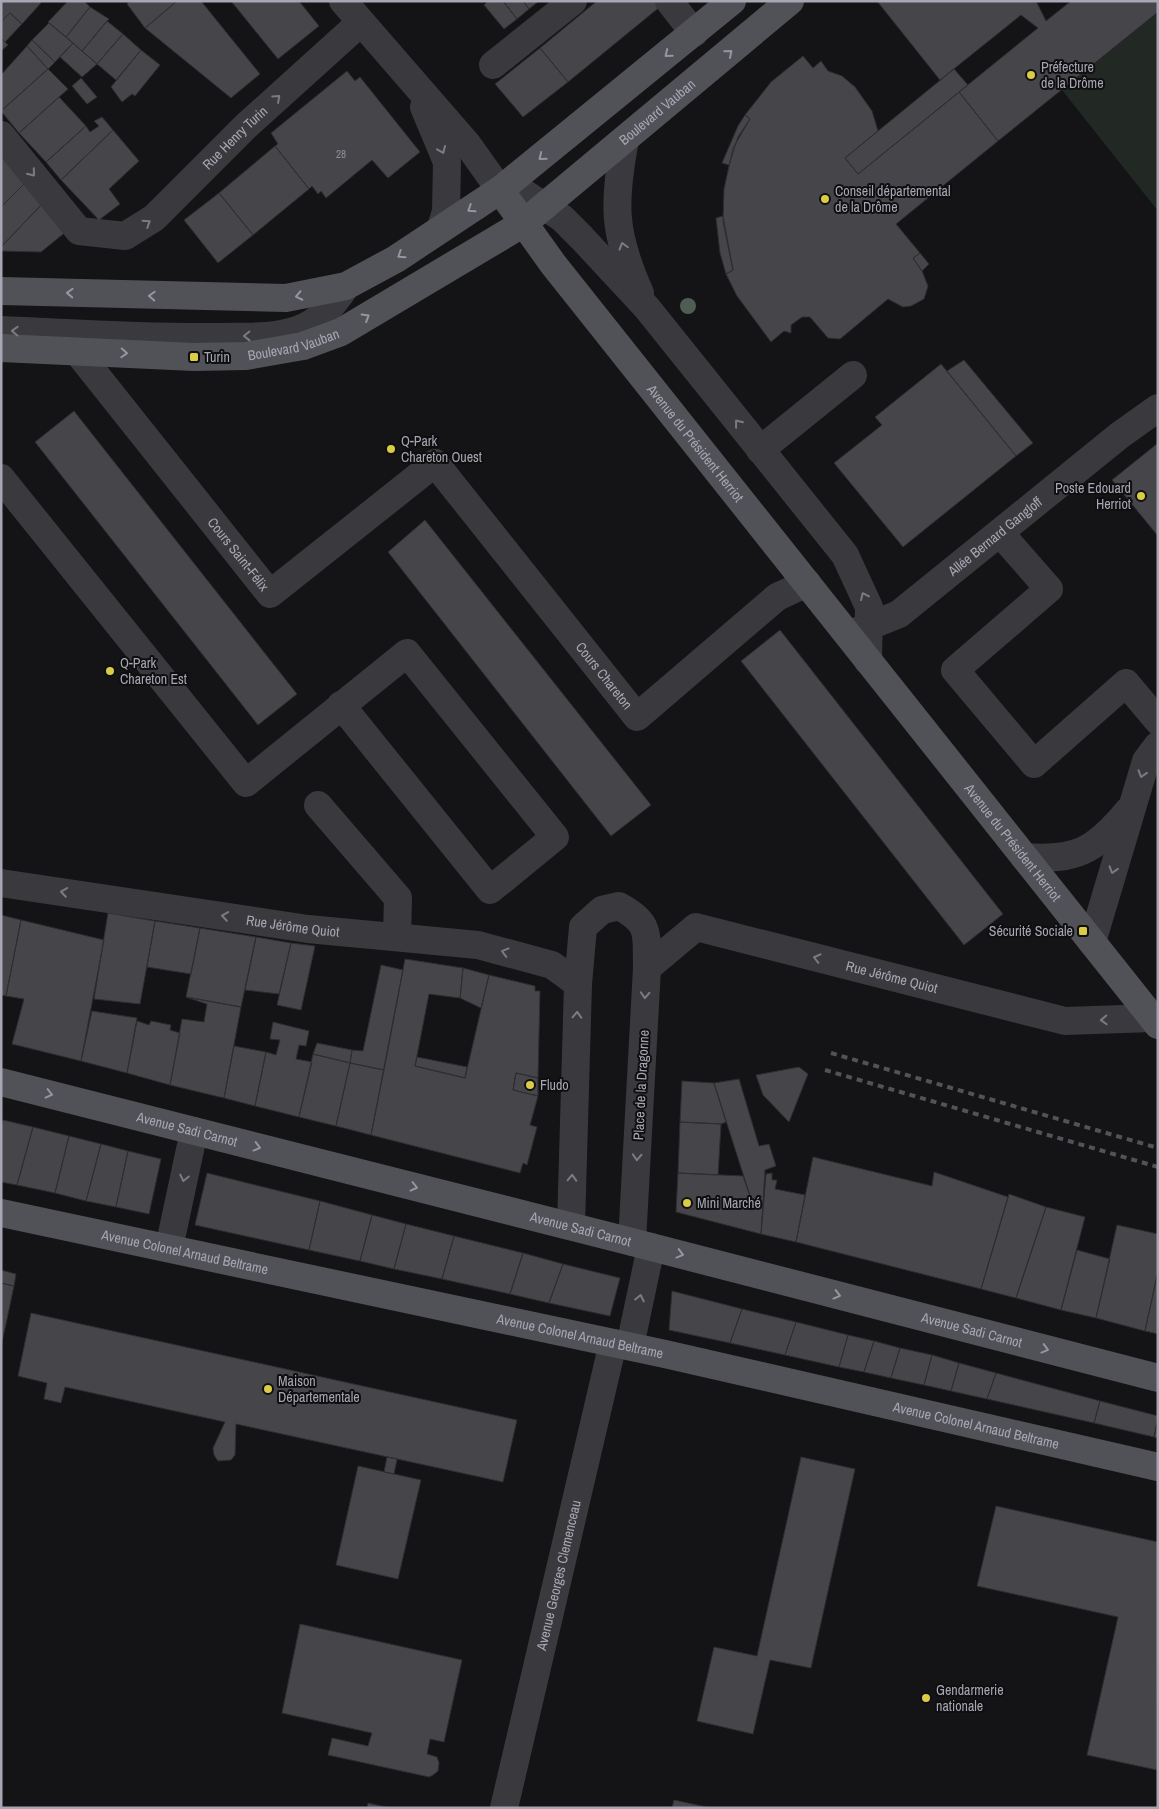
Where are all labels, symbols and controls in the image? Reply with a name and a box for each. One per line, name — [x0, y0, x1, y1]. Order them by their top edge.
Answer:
one-way arrow — [664, 49, 673, 58]
one-way arrow — [724, 49, 733, 58]
place label: Préfecture de la Drôme — [1041, 58, 1104, 92]
marker: Préfecture de la Drôme — [1025, 69, 1037, 81]
street label: Boulevard Vauban — [615, 75, 699, 149]
one-way arrow — [271, 95, 280, 104]
street label: Rue Henry Turin — [199, 102, 271, 173]
one-way arrow — [436, 145, 447, 154]
house number: 28 — [336, 147, 346, 161]
one-way arrow — [538, 151, 547, 160]
one-way arrow — [26, 167, 34, 176]
place label: Conseil départemental de la Drôme — [835, 182, 951, 216]
marker: Conseil départemental de la Drôme — [819, 193, 831, 205]
one-way arrow — [467, 203, 476, 212]
one-way arrow — [141, 219, 150, 229]
one-way arrow — [618, 242, 628, 251]
one-way arrow — [397, 249, 406, 259]
one-way arrow — [66, 288, 74, 298]
one-way arrow — [148, 290, 156, 301]
one-way arrow — [294, 290, 303, 301]
one-way arrow — [361, 313, 370, 323]
street label: Boulevard Vauban — [246, 324, 342, 365]
one-way arrow — [10, 325, 18, 336]
one-way arrow — [243, 331, 250, 341]
one-way arrow — [120, 348, 128, 359]
place label: Turin — [204, 348, 230, 366]
marker: Turin — [188, 351, 200, 363]
street label: Avenue du Président Herriot — [643, 380, 748, 506]
one-way arrow — [736, 420, 744, 429]
place label: Q-Park Chareton Ouest — [401, 432, 482, 466]
marker: Q-Park Chareton Ouest — [385, 443, 397, 455]
place label: Poste Edouard Herriot — [1055, 479, 1131, 513]
marker: Poste Edouard Herriot — [1135, 490, 1147, 502]
street label: Allée Bernard Gangloff — [943, 492, 1046, 580]
street label: Cours Saint-Félix — [204, 514, 273, 595]
one-way arrow — [860, 592, 871, 601]
street label: Cours Chareton — [572, 638, 636, 713]
place label: Q-Park Chareton Est — [120, 654, 187, 688]
marker: Q-Park Chareton Est — [104, 665, 116, 677]
one-way arrow — [1138, 770, 1148, 778]
street label: Avenue du Président Herriot — [960, 779, 1065, 905]
one-way arrow — [1109, 865, 1119, 873]
one-way arrow — [60, 888, 68, 898]
street label: Rue Jérôme Quiot — [245, 911, 340, 941]
one-way arrow — [220, 912, 229, 922]
place label: Sécurité Sociale — [989, 922, 1073, 940]
marker: Sécurité Sociale — [1077, 925, 1089, 937]
one-way arrow — [502, 948, 510, 958]
one-way arrow — [813, 954, 822, 964]
street label: Rue Jérôme Quiot — [844, 957, 940, 997]
one-way arrow — [640, 991, 651, 999]
one-way arrow — [572, 1011, 582, 1018]
one-way arrow — [1100, 1015, 1108, 1025]
street label: Place de la Dragonne — [629, 1029, 653, 1141]
place label: Fludo — [540, 1076, 569, 1094]
marker: Fludo — [524, 1079, 536, 1091]
one-way arrow — [44, 1088, 53, 1099]
street label: Avenue Sadi Carnot — [134, 1108, 239, 1151]
one-way arrow — [252, 1141, 260, 1151]
one-way arrow — [632, 1153, 643, 1161]
one-way arrow — [567, 1173, 578, 1181]
one-way arrow — [179, 1174, 190, 1183]
one-way arrow — [410, 1181, 419, 1192]
place label: Mini Marché — [697, 1194, 761, 1212]
marker: Mini Marché — [681, 1197, 693, 1209]
street label: Avenue Sadi Carnot — [527, 1207, 633, 1250]
street label: Avenue Colonel Arnaud Beltrame — [99, 1225, 270, 1278]
one-way arrow — [675, 1248, 684, 1259]
one-way arrow — [832, 1289, 841, 1300]
one-way arrow — [635, 1294, 645, 1303]
street label: Avenue Sadi Carnot — [919, 1308, 1024, 1352]
street label: Avenue Colonel Arnaud Beltrame — [494, 1309, 665, 1362]
one-way arrow — [1040, 1343, 1048, 1353]
place label: Maison Départementale — [278, 1372, 360, 1406]
marker: Maison Départementale — [262, 1383, 274, 1395]
street label: Avenue Colonel Arnaud Beltrame — [890, 1397, 1061, 1453]
street label: Avenue Georges Clemenceau — [532, 1498, 585, 1653]
place label: Gendarmerie nationale — [936, 1681, 1004, 1715]
marker: Gendarmerie nationale — [920, 1692, 932, 1704]

